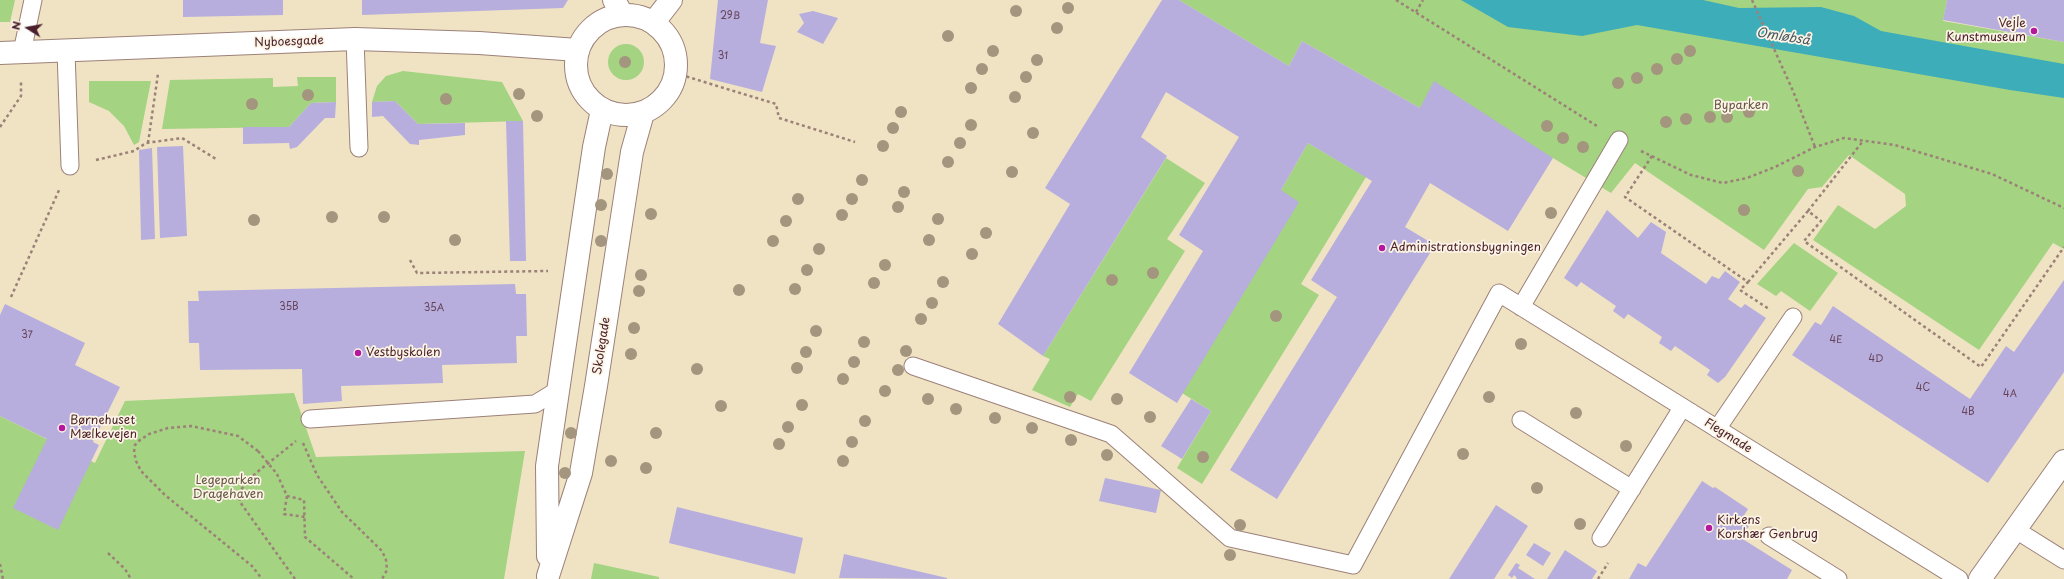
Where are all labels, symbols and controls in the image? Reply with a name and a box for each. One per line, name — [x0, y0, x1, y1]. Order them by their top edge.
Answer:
north arrow — [8, 8, 48, 48]
house number: 29B — [720, 10, 740, 22]
place label: Vejle Kunstmuseum — [1946, 17, 2026, 45]
text: N — [7, 20, 25, 32]
water label: Omløbså — [1755, 25, 1811, 49]
marker: Vejle Kunstmuseum — [2029, 26, 2039, 36]
street label: Nyboesgade — [254, 34, 324, 50]
house number: 31 — [718, 50, 728, 62]
park label: Byparken — [1714, 99, 1768, 113]
place label: Administrationsbygningen — [1390, 241, 1541, 255]
marker: Administrationsbygningen — [1377, 243, 1387, 253]
house number: 35B — [279, 301, 299, 313]
house number: 35A — [424, 302, 444, 314]
street label: Skolegade — [590, 316, 614, 376]
house number: 37 — [21, 329, 33, 341]
house number: 4E — [1830, 334, 1842, 346]
place label: Vestbyskolen — [366, 346, 440, 360]
marker: Vestbyskolen — [353, 348, 363, 358]
house number: 4D — [1869, 353, 1883, 365]
house number: 4C — [1916, 382, 1930, 394]
house number: 4A — [2003, 388, 2017, 400]
house number: 4B — [1961, 406, 1975, 418]
place label: Børnehuset Mælkevejen — [70, 414, 137, 442]
street label: Flegmade — [1701, 416, 1755, 456]
marker: Børnehuset Mælkevejen — [57, 423, 67, 433]
park label: Legeparken Dragehaven — [193, 474, 263, 502]
place label: Kirkens Korshær Genbrug — [1717, 514, 1818, 542]
marker: Kirkens Korshær Genbrug — [1704, 523, 1714, 533]

